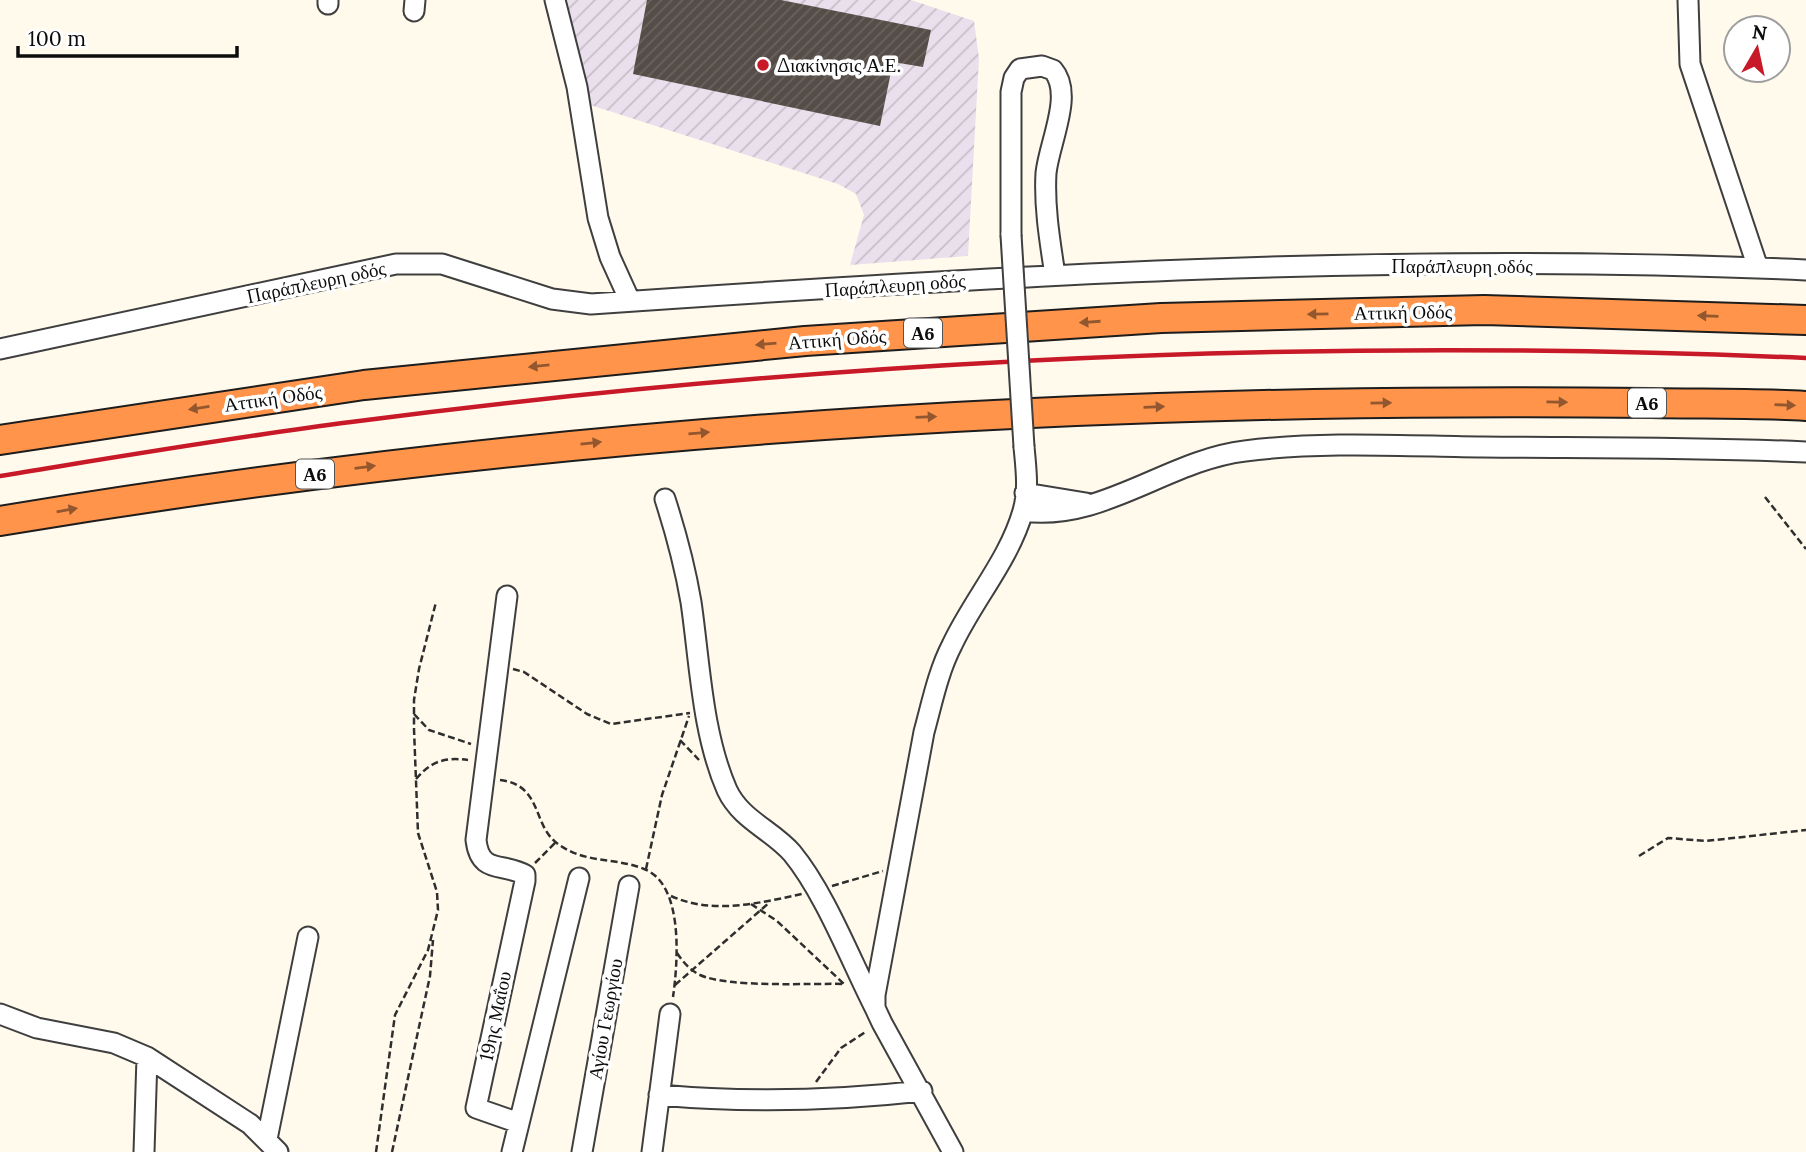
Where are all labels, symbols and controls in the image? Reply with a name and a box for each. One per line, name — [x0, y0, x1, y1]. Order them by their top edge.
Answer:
scale bar — [18, 14, 236, 58]
north arrow — [1722, 14, 1792, 84]
text: N — [1751, 19, 1769, 45]
text: 100 m — [28, 25, 86, 52]
place label: Διακίνησις Α.Ε. — [777, 53, 901, 77]
marker: Διακίνησις Α.Ε. — [755, 57, 771, 73]
street label: Παράπλευρη οδός — [1391, 254, 1533, 278]
street label: Παράπλευρη οδός — [244, 255, 388, 308]
street label: Παράπλευρη οδός — [824, 268, 967, 302]
street label: Αττική Οδός — [1354, 299, 1453, 325]
one-way arrow — [1306, 308, 1328, 320]
one-way arrow — [1697, 311, 1719, 322]
one-way arrow — [1079, 317, 1101, 328]
road number: Α6 — [904, 318, 942, 348]
street label: Αττική Οδός — [787, 324, 887, 354]
one-way arrow — [754, 339, 776, 350]
one-way arrow — [528, 361, 550, 372]
street label: Αττική Οδός — [223, 379, 324, 417]
road number: Α6 — [1628, 388, 1666, 418]
one-way arrow — [1546, 396, 1568, 408]
one-way arrow — [1370, 397, 1392, 409]
one-way arrow — [1774, 399, 1796, 411]
one-way arrow — [1143, 402, 1165, 413]
one-way arrow — [188, 403, 210, 414]
one-way arrow — [916, 411, 938, 422]
one-way arrow — [689, 427, 711, 438]
one-way arrow — [581, 438, 603, 449]
road number: Α6 — [296, 460, 334, 488]
one-way arrow — [354, 462, 376, 473]
one-way arrow — [56, 504, 78, 515]
street label: Αγίου Γεωργίου — [583, 957, 627, 1081]
street label: 19ης Μαΐου — [474, 969, 516, 1063]

